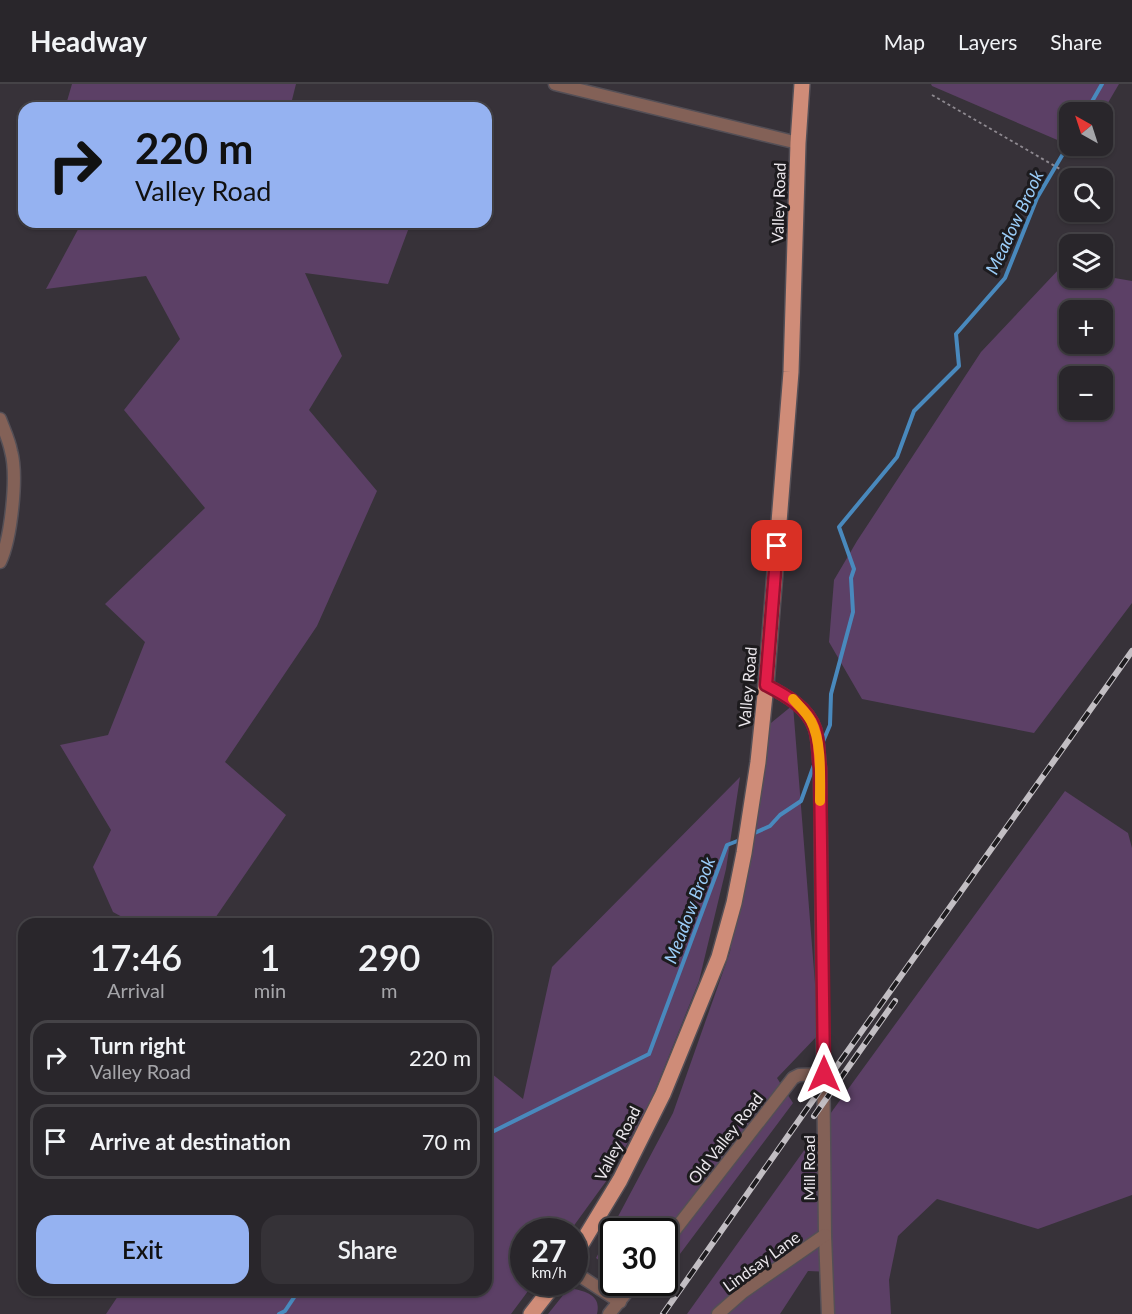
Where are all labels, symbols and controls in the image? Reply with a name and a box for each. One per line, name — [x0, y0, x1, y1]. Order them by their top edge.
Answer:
text: Headway — [30, 24, 147, 58]
text: Map — [884, 29, 925, 54]
text: Layers — [958, 29, 1017, 54]
text: Share — [1050, 29, 1102, 54]
north arrow — [1059, 102, 1113, 156]
map controls — [1059, 102, 1113, 420]
text: 220 m — [135, 123, 253, 173]
icon: right — [36, 126, 114, 204]
street label: Valley Road — [767, 162, 789, 244]
water label: Meadow Brook — [980, 166, 1048, 278]
button: search — [1059, 168, 1113, 222]
text: Valley Road — [135, 174, 271, 207]
button: layers — [1059, 234, 1113, 288]
button: + — [1059, 300, 1113, 354]
button: − — [1059, 366, 1113, 420]
pin — [751, 520, 802, 571]
icon: arrive — [760, 529, 793, 562]
street label: Valley Road — [734, 646, 760, 728]
water label: Meadow Brook — [659, 853, 720, 966]
text: 17:46 — [90, 935, 182, 979]
text: 1 — [260, 935, 280, 979]
text: 290 — [358, 935, 420, 979]
text: Arrival — [107, 978, 165, 1002]
text: min — [254, 978, 286, 1002]
text: m — [381, 978, 397, 1002]
text: Turn right — [90, 1032, 185, 1059]
icon: right — [39, 1041, 72, 1074]
position arrow — [792, 1042, 856, 1106]
text: 220 m — [409, 1044, 471, 1071]
text: Valley Road — [90, 1059, 191, 1083]
street label: Old Valley Road — [684, 1089, 766, 1187]
street label: Valley Road — [590, 1103, 644, 1183]
icon: arrive — [39, 1125, 72, 1158]
text: Arrive at destination — [90, 1128, 291, 1155]
text: 70 m — [422, 1128, 471, 1155]
street label: Mill Road — [799, 1135, 818, 1201]
button: Exit — [36, 1215, 249, 1284]
button: Share — [261, 1215, 474, 1284]
speed limit sign: 30 — [600, 1218, 678, 1296]
street label: Lindsay Lane — [719, 1227, 803, 1295]
text: 27 — [532, 1232, 566, 1268]
text: km/h — [531, 1263, 567, 1281]

